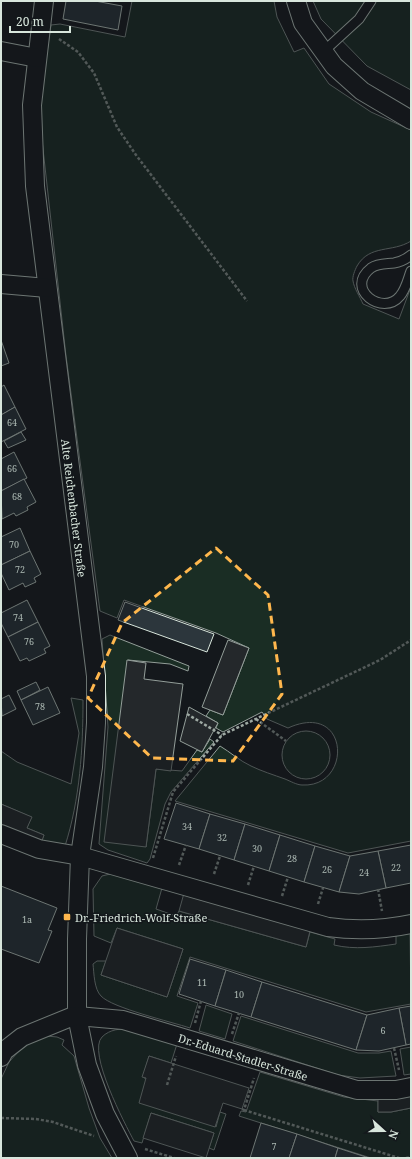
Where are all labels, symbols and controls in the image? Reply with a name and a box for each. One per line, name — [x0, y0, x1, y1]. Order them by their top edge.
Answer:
scale bar — [10, 8, 70, 34]
text: 20 m — [16, 13, 44, 30]
house number: 64 — [7, 416, 17, 429]
street label: Alte Reichenbacher Straße — [58, 438, 90, 578]
house number: 66 — [7, 462, 17, 475]
house number: 68 — [12, 490, 22, 503]
house number: 70 — [9, 538, 19, 551]
house number: 72 — [15, 563, 25, 576]
house number: 74 — [13, 611, 23, 624]
house number: 76 — [24, 635, 34, 648]
house number: 78 — [35, 700, 45, 713]
house number: 34 — [182, 820, 192, 833]
house number: 32 — [217, 831, 227, 844]
house number: 30 — [252, 842, 262, 855]
house number: 28 — [287, 852, 297, 865]
house number: 22 — [391, 861, 401, 874]
house number: 26 — [322, 863, 332, 876]
house number: 24 — [359, 866, 369, 879]
place label: Dr.-Friedrich-Wolf-Straße — [75, 910, 207, 925]
marker: Dr.-Friedrich-Wolf-Straße — [62, 912, 72, 922]
house number: 1a — [22, 913, 32, 926]
house number: 11 — [197, 976, 207, 989]
house number: 10 — [234, 988, 244, 1001]
house number: 6 — [380, 1024, 386, 1037]
street label: Dr.-Eduard-Stadler-Straße — [176, 1030, 310, 1084]
north arrow — [364, 1111, 404, 1151]
text: N — [385, 1128, 402, 1142]
house number: 7 — [271, 1140, 277, 1153]

